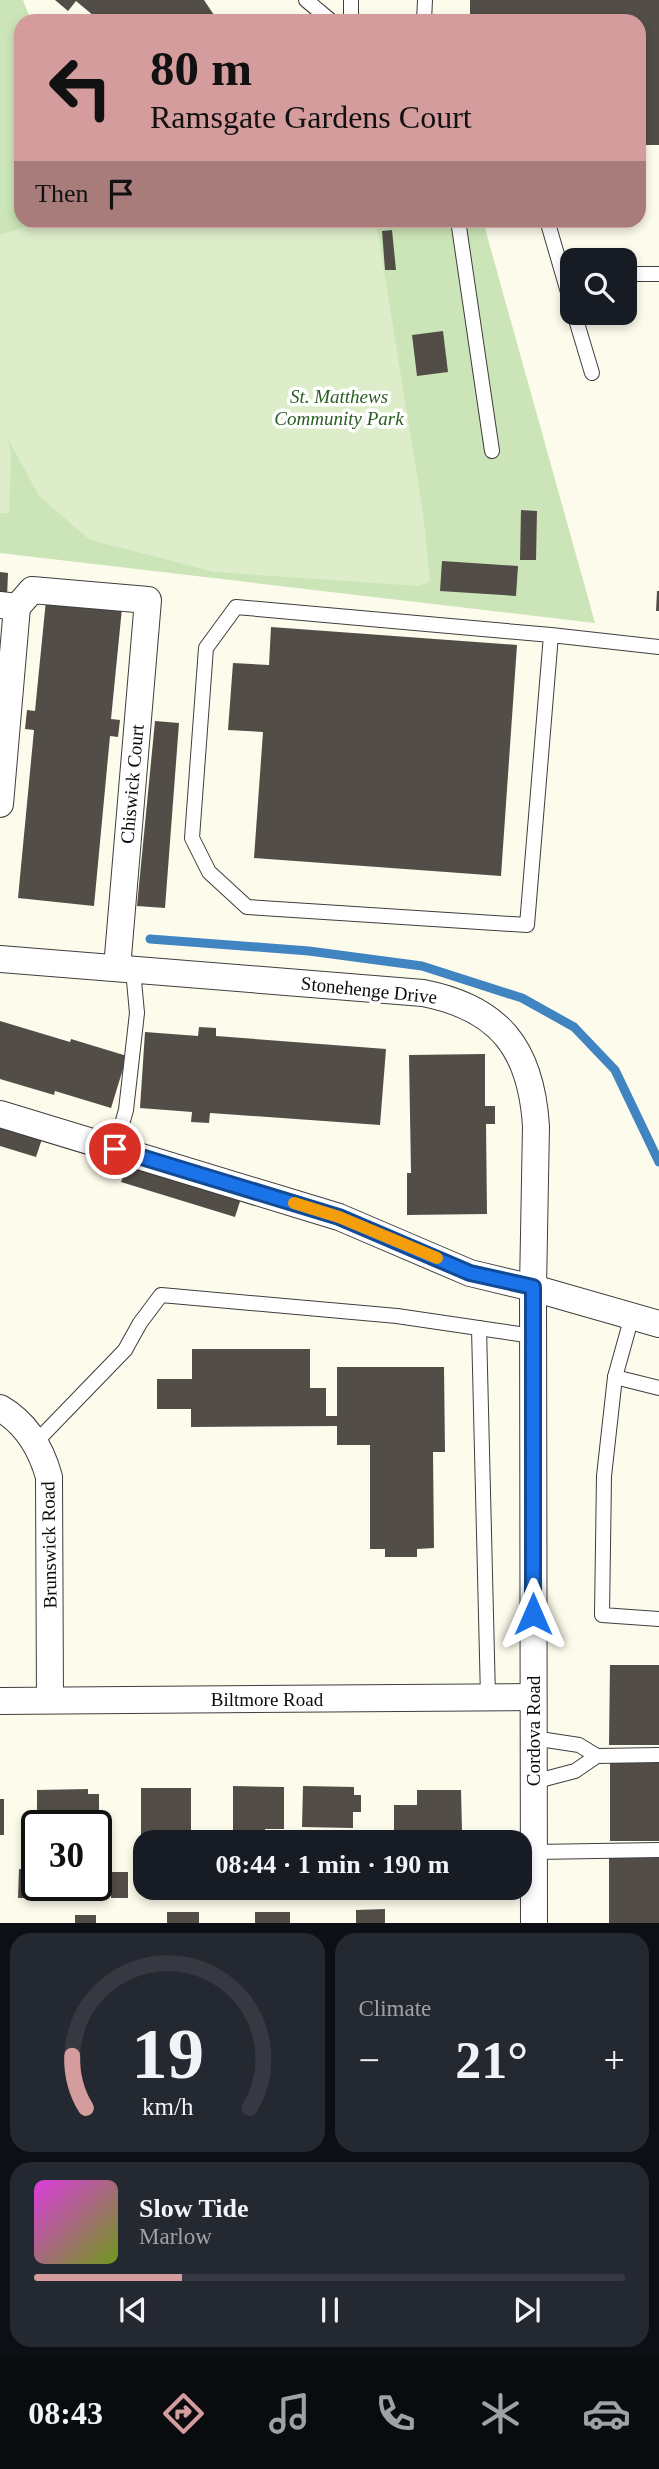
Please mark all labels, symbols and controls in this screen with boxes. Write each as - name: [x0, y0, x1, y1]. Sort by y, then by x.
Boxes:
- text: 80 m: [150, 41, 252, 96]
- icon: left: [35, 42, 126, 133]
- text: Ramsgate Gardens Court: [150, 99, 472, 135]
- icon: arrive: [102, 175, 140, 213]
- text: Then: [35, 179, 88, 208]
- map controls: [560, 248, 637, 325]
- button: search: [560, 248, 637, 325]
- park label: St. Matthews Community Park: [274, 386, 404, 429]
- street label: Chiswick Court: [116, 723, 148, 845]
- street label: Stonehenge Drive: [300, 972, 438, 1008]
- pin: [85, 1119, 145, 1179]
- icon: arrive: [96, 1130, 134, 1168]
- street label: Brunswick Road: [37, 1481, 61, 1609]
- position arrow: [496, 1577, 570, 1651]
- street label: Cordova Road: [523, 1675, 544, 1786]
- street label: Biltmore Road: [211, 1689, 324, 1710]
- speed limit sign: 30: [21, 1810, 112, 1901]
- text: 08:44 · 1 min · 190 m: [216, 1850, 450, 1879]
- text: Climate: [359, 1996, 431, 2021]
- text: 19: [131, 2014, 204, 2095]
- text: 21°: [455, 2032, 528, 2089]
- text: −: [359, 2039, 380, 2081]
- text: +: [604, 2039, 625, 2081]
- text: km/h: [142, 2093, 193, 2120]
- text: Slow Tide: [139, 2194, 249, 2223]
- text: Marlow: [139, 2224, 212, 2249]
- icon: previous: [114, 2291, 152, 2329]
- icon: pause: [311, 2291, 349, 2329]
- icon: next: [508, 2291, 546, 2329]
- icon: directions: [159, 2389, 208, 2438]
- icon: music: [265, 2389, 314, 2438]
- icon: phone: [371, 2389, 420, 2438]
- icon: climate: [476, 2389, 525, 2438]
- icon: car: [582, 2389, 631, 2438]
- text: 08:43: [28, 2395, 103, 2431]

